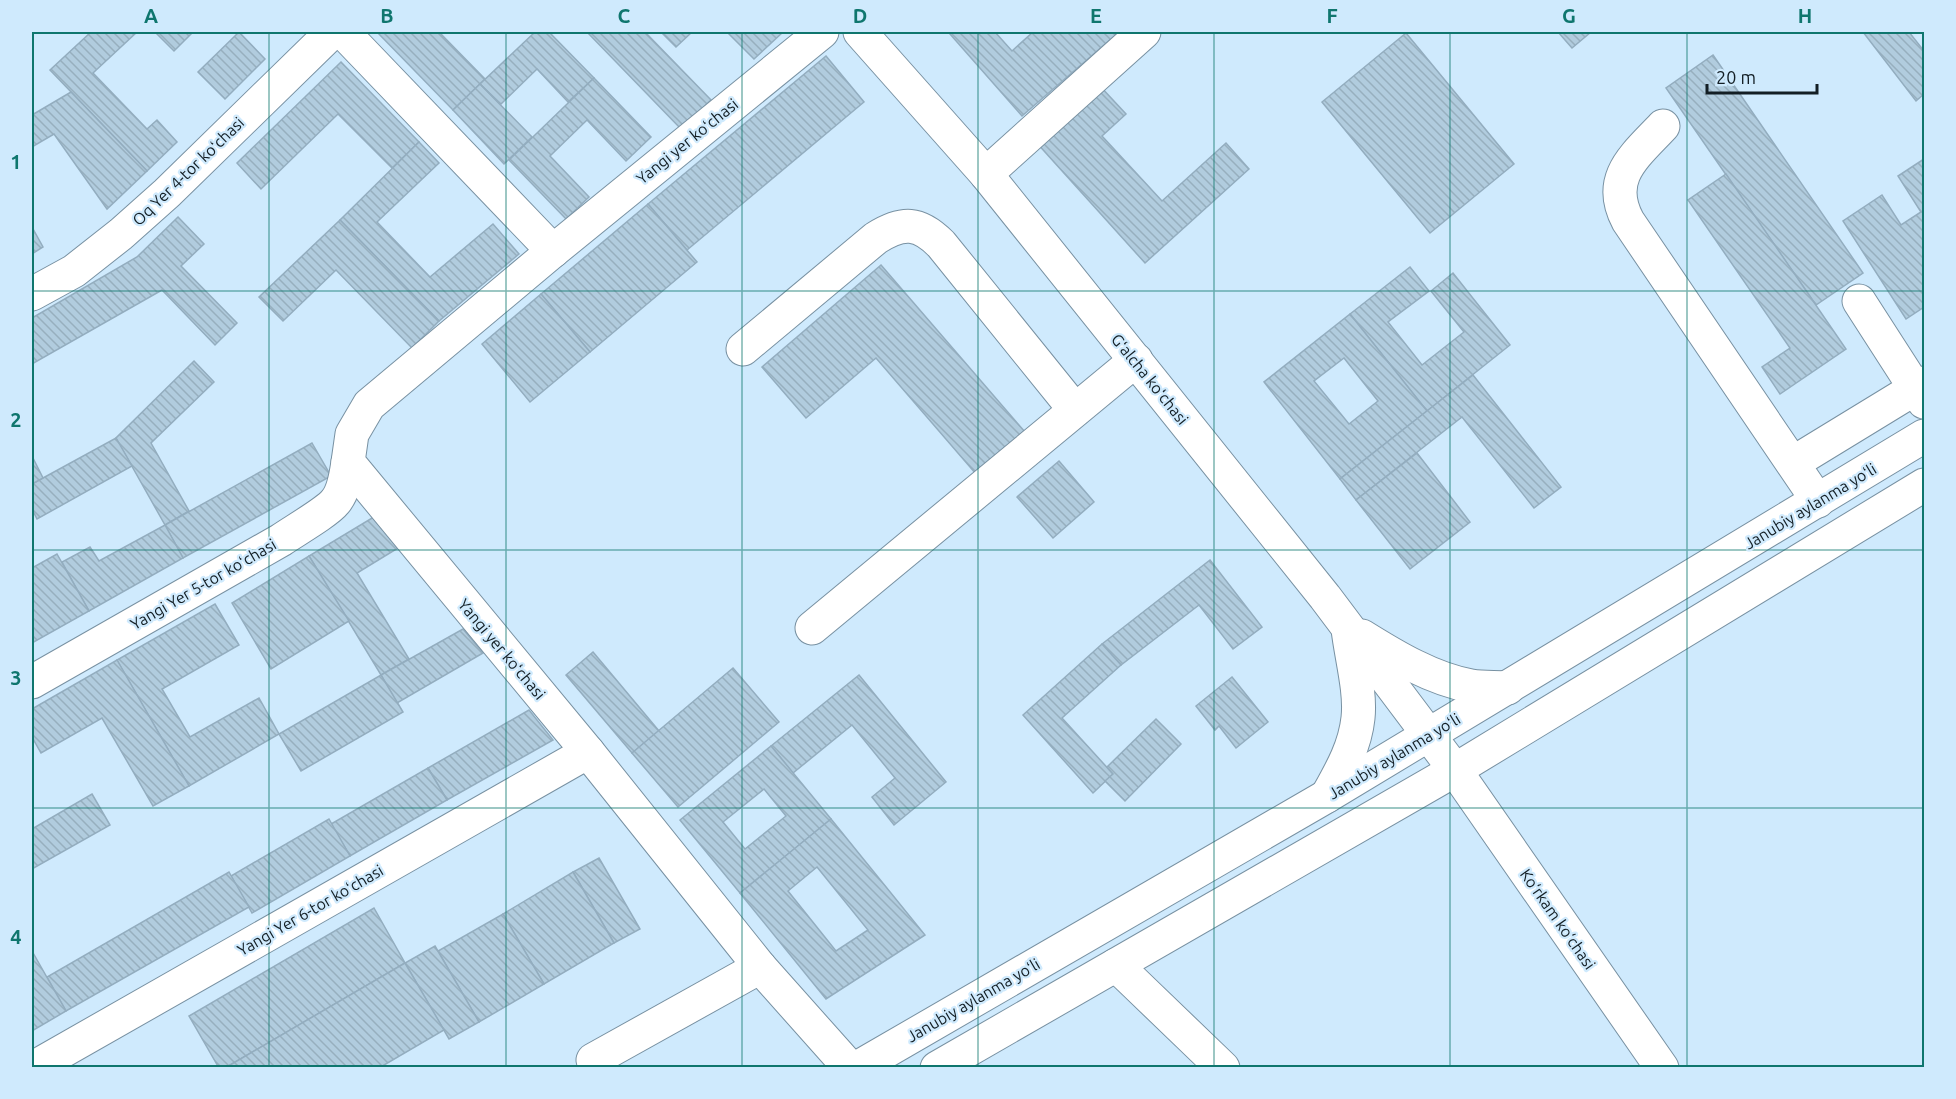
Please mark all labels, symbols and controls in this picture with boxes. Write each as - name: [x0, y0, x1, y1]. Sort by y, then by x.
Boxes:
- text: A: [144, 4, 158, 27]
- text: B: [380, 4, 394, 27]
- text: C: [618, 4, 631, 27]
- text: D: [853, 4, 867, 27]
- text: E: [1090, 4, 1102, 27]
- text: F: [1326, 4, 1338, 27]
- text: G: [1562, 4, 1576, 27]
- text: H: [1798, 4, 1812, 27]
- scale bar: [1707, 57, 1816, 95]
- text: 20 m: [1716, 67, 1756, 87]
- street label: Yangi yer koʻchasi: [633, 95, 741, 187]
- street label: Oq Yer 4-tor koʻchasi: [129, 113, 247, 229]
- text: 1: [10, 150, 22, 173]
- street label: Gʻalcha koʻchasi: [1108, 330, 1192, 428]
- text: 2: [10, 408, 22, 431]
- street label: Janubiy aylanma yoʻli: [1741, 459, 1879, 553]
- street label: Yangi Yer 5-tor koʻchasi: [127, 535, 279, 633]
- street label: Yangi yer koʻchasi: [455, 595, 549, 703]
- text: 3: [10, 666, 22, 689]
- street label: Janubiy aylanma yoʻli: [1325, 709, 1463, 803]
- street label: Yangi Yer 6-tor koʻchasi: [234, 861, 386, 959]
- street label: Ko‘rkam ko‘chasi: [1517, 865, 1599, 973]
- text: 4: [10, 925, 22, 948]
- street label: Janubiy aylanma yoʻli: [903, 954, 1043, 1046]

